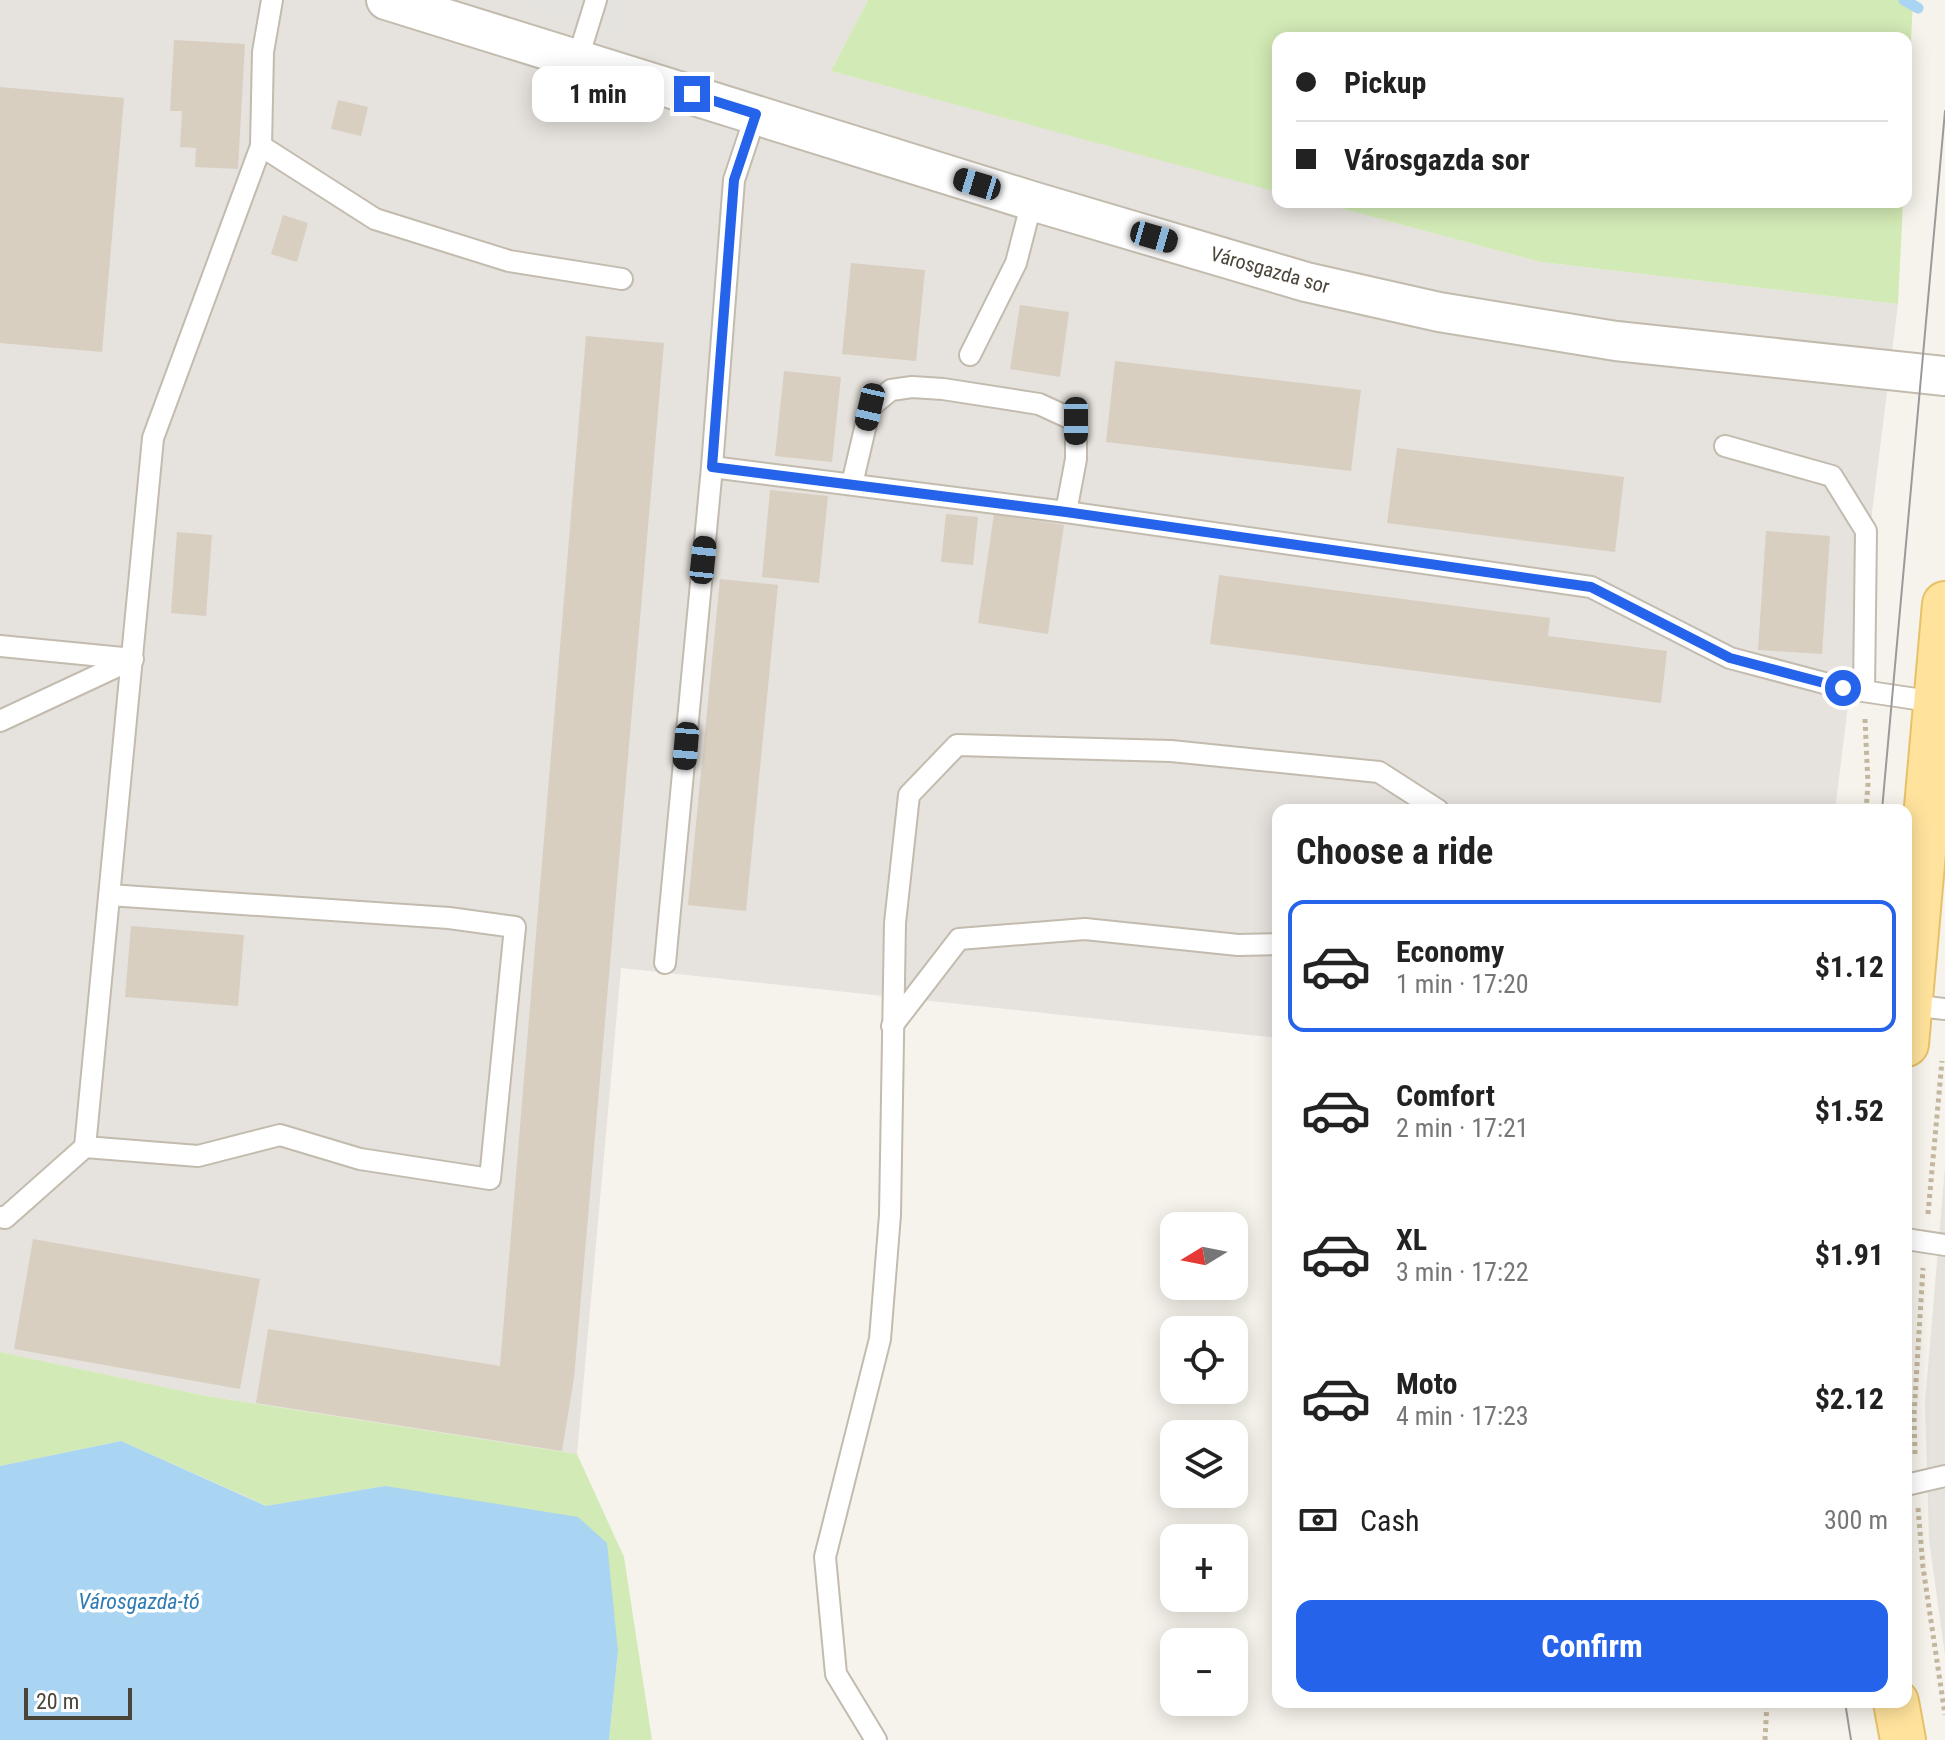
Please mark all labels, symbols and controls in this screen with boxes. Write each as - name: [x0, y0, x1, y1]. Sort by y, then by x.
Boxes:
- text: Pickup: [1344, 65, 1426, 100]
- callout: 1 min: [532, 66, 664, 122]
- route end: [674, 76, 710, 112]
- text: 1 min: [569, 79, 627, 109]
- text: Városgazda sor: [1344, 142, 1530, 177]
- car: [951, 166, 1003, 202]
- car: [1128, 219, 1180, 255]
- street label: Városgazda sor: [1208, 242, 1332, 298]
- car: [853, 381, 887, 433]
- car: [1064, 397, 1088, 445]
- car: [689, 535, 717, 585]
- route start: [1825, 670, 1861, 706]
- car: [672, 721, 700, 771]
- text: Choose a ride: [1296, 831, 1493, 873]
- icon: car: [1300, 930, 1372, 1002]
- text: Economy: [1396, 934, 1504, 969]
- text: $1.12: [1815, 949, 1884, 984]
- text: 1 min · 17:20: [1396, 969, 1529, 999]
- icon: car: [1300, 1074, 1372, 1146]
- text: Comfort: [1396, 1078, 1495, 1113]
- text: $1.52: [1815, 1093, 1884, 1128]
- text: 2 min · 17:21: [1396, 1113, 1529, 1143]
- north arrow: [1160, 1212, 1248, 1300]
- map controls: [1160, 1212, 1248, 1716]
- icon: car: [1300, 1218, 1372, 1290]
- text: XL: [1396, 1222, 1427, 1257]
- text: $1.91: [1815, 1237, 1884, 1272]
- text: 3 min · 17:22: [1396, 1257, 1529, 1287]
- button: locate: [1160, 1316, 1248, 1404]
- icon: car: [1300, 1362, 1372, 1434]
- text: Moto: [1396, 1366, 1457, 1401]
- text: $2.12: [1815, 1381, 1884, 1416]
- text: 4 min · 17:23: [1396, 1401, 1529, 1431]
- button: layers: [1160, 1420, 1248, 1508]
- icon: cash: [1296, 1498, 1340, 1542]
- text: Cash: [1360, 1503, 1420, 1538]
- text: 300 m: [1824, 1505, 1888, 1535]
- button: +: [1160, 1524, 1248, 1612]
- water label: Városgazda-tó: [78, 1589, 200, 1614]
- button: Confirm: [1296, 1600, 1888, 1692]
- button: −: [1160, 1628, 1248, 1716]
- scale bar: [24, 1684, 132, 1720]
- text: 20 m: [36, 1689, 79, 1714]

